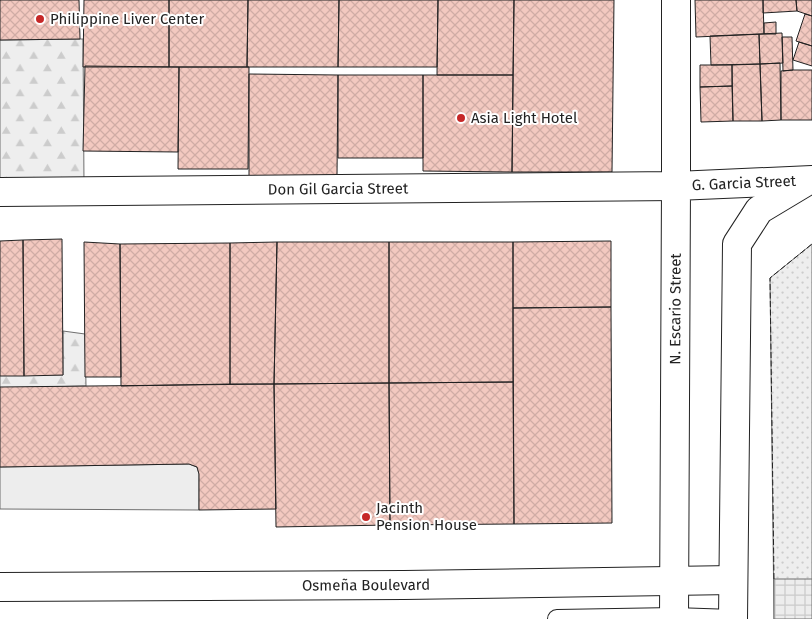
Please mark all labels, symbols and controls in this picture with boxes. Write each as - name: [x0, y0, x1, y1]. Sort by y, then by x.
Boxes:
- place label: Philippine Liver Center: [50, 10, 204, 28]
- marker: Philippine Liver Center: [34, 13, 46, 25]
- place label: Asia Light Hotel: [471, 109, 578, 127]
- marker: Asia Light Hotel: [455, 112, 467, 124]
- street label: G. Garcia Street: [691, 172, 797, 194]
- street label: Don Gil Garcia Street: [268, 179, 409, 199]
- street label: N. Escario Street: [666, 253, 685, 365]
- place label: Jacinth Pension House: [376, 499, 477, 534]
- marker: Jacinth Pension House: [360, 511, 372, 523]
- street label: Osmeña Boulevard: [302, 576, 430, 595]

